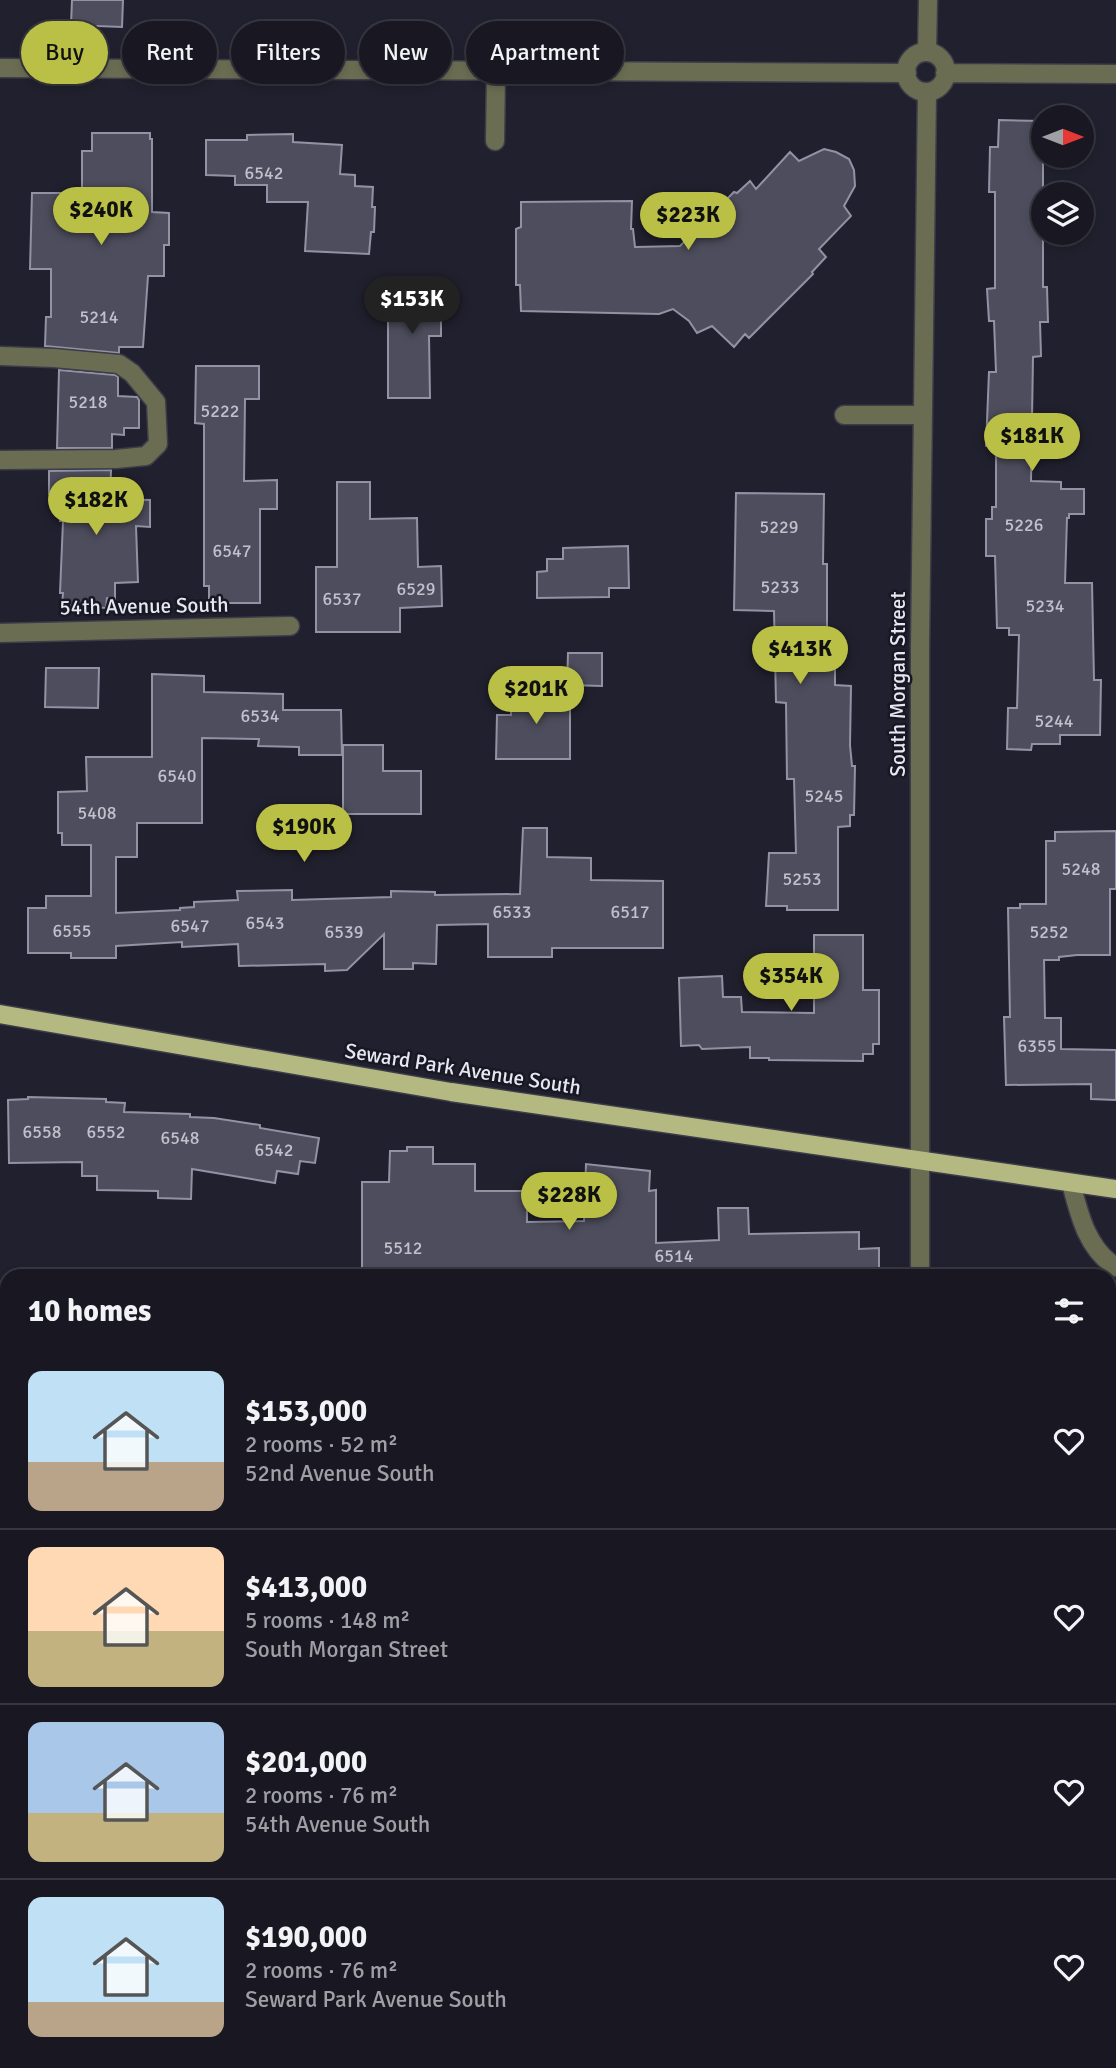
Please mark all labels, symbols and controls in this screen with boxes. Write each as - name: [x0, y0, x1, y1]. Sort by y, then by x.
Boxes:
- chip: Buy: [21, 21, 108, 84]
- chip: Rent: [122, 21, 217, 84]
- chip: Filters: [231, 21, 345, 84]
- chip: New: [359, 21, 452, 84]
- chip: Apartment: [466, 21, 624, 84]
- north arrow: [1031, 105, 1094, 168]
- map controls: [1031, 105, 1094, 245]
- house number: 6542: [245, 162, 283, 184]
- button: layers: [1031, 182, 1094, 245]
- pin: $240K: [52, 188, 150, 247]
- pin: $223K: [639, 192, 737, 252]
- text: $240K: [69, 195, 133, 224]
- text: $223K: [656, 200, 720, 229]
- pin: $153K: [363, 276, 461, 336]
- text: $153K: [380, 284, 444, 313]
- house number: 5214: [80, 306, 119, 328]
- house number: 5218: [69, 391, 107, 413]
- house number: 5222: [201, 400, 239, 422]
- pin: $181K: [983, 414, 1081, 473]
- text: $181K: [1000, 421, 1064, 450]
- pin: $182K: [47, 477, 145, 537]
- text: $182K: [64, 485, 128, 514]
- house number: 5226: [1005, 514, 1043, 536]
- house number: 5229: [760, 516, 798, 538]
- house number: 6547: [213, 540, 251, 562]
- house number: 5233: [761, 576, 799, 598]
- house number: 6529: [397, 578, 435, 600]
- house number: 6537: [323, 588, 361, 610]
- street label: South Morgan Street: [885, 591, 911, 777]
- street label: 54th Avenue South: [59, 592, 229, 620]
- house number: 5234: [1026, 595, 1065, 617]
- pin: $413K: [751, 626, 849, 686]
- text: $413K: [768, 634, 832, 663]
- pin: $201K: [487, 666, 585, 726]
- text: $201K: [504, 674, 568, 703]
- house number: 6534: [241, 705, 280, 727]
- house number: 5244: [1035, 710, 1074, 732]
- house number: 6540: [158, 765, 196, 787]
- house number: 5245: [805, 785, 843, 807]
- house number: 5408: [78, 802, 116, 824]
- pin: $190K: [255, 804, 353, 864]
- text: $190K: [272, 812, 336, 841]
- house number: 5248: [1062, 858, 1100, 880]
- house number: 5253: [783, 868, 821, 890]
- house number: 6533: [493, 901, 531, 923]
- house number: 6517: [611, 901, 649, 923]
- house number: 6543: [246, 912, 284, 934]
- house number: 6547: [171, 915, 209, 937]
- house number: 6555: [53, 920, 91, 942]
- house number: 6539: [325, 921, 363, 943]
- house number: 5252: [1030, 921, 1068, 943]
- pin: $354K: [742, 954, 840, 1013]
- text: $354K: [759, 961, 823, 990]
- house number: 6355: [1018, 1035, 1056, 1057]
- street label: Seward Park Avenue South: [343, 1037, 583, 1101]
- house number: 6558: [23, 1121, 61, 1143]
- house number: 6552: [87, 1121, 125, 1143]
- house number: 6548: [161, 1127, 199, 1149]
- house number: 6542: [255, 1139, 293, 1161]
- pin: $228K: [520, 1172, 618, 1232]
- text: $228K: [537, 1180, 601, 1209]
- house number: 5512: [384, 1237, 422, 1259]
- house number: 6514: [655, 1245, 694, 1267]
- icon: filters: [1050, 1292, 1088, 1330]
- text: 10 homes: [28, 1293, 151, 1330]
- text: $153,000: [245, 1393, 367, 1430]
- icon: home: [84, 1399, 168, 1483]
- icon: heart: [1050, 1422, 1088, 1460]
- text: 2 rooms · 52 m²: [245, 1430, 398, 1459]
- text: 52nd Avenue South: [245, 1459, 435, 1488]
- text: $413,000: [245, 1569, 367, 1606]
- icon: home: [84, 1575, 168, 1659]
- icon: heart: [1050, 1598, 1088, 1636]
- text: 5 rooms · 148 m²: [245, 1606, 410, 1635]
- text: South Morgan Street: [245, 1635, 448, 1664]
- text: $201,000: [245, 1744, 367, 1781]
- icon: home: [84, 1750, 168, 1834]
- icon: heart: [1050, 1773, 1088, 1811]
- text: 2 rooms · 76 m²: [245, 1781, 398, 1810]
- text: 54th Avenue South: [245, 1810, 430, 1839]
- text: $190,000: [245, 1919, 367, 1956]
- icon: home: [84, 1925, 168, 2009]
- icon: heart: [1050, 1948, 1088, 1986]
- text: 2 rooms · 76 m²: [245, 1956, 398, 1985]
- text: Seward Park Avenue South: [245, 1985, 507, 2014]

